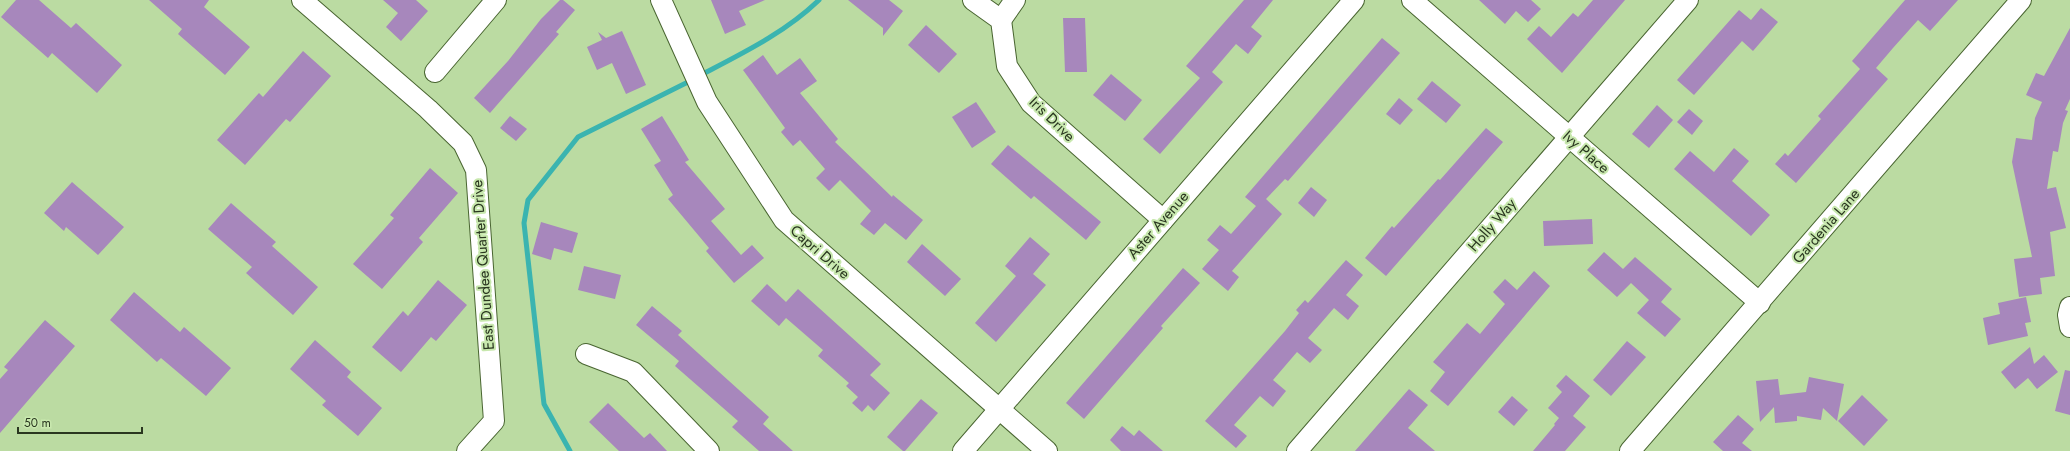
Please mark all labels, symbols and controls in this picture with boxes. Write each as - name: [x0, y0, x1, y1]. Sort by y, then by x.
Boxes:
- street label: Iris Drive: [1024, 91, 1080, 147]
- street label: Ivy Place: [1558, 125, 1614, 179]
- street label: East Dundee Quarter Drive: [466, 179, 500, 351]
- street label: Gardenia Lane: [1787, 183, 1865, 268]
- street label: Aster Avenue: [1122, 186, 1194, 264]
- street label: Holly Way: [1463, 193, 1522, 256]
- street label: Capri Drive: [785, 220, 855, 284]
- scale bar: [18, 409, 142, 435]
- text: 50 m: [24, 414, 51, 432]

